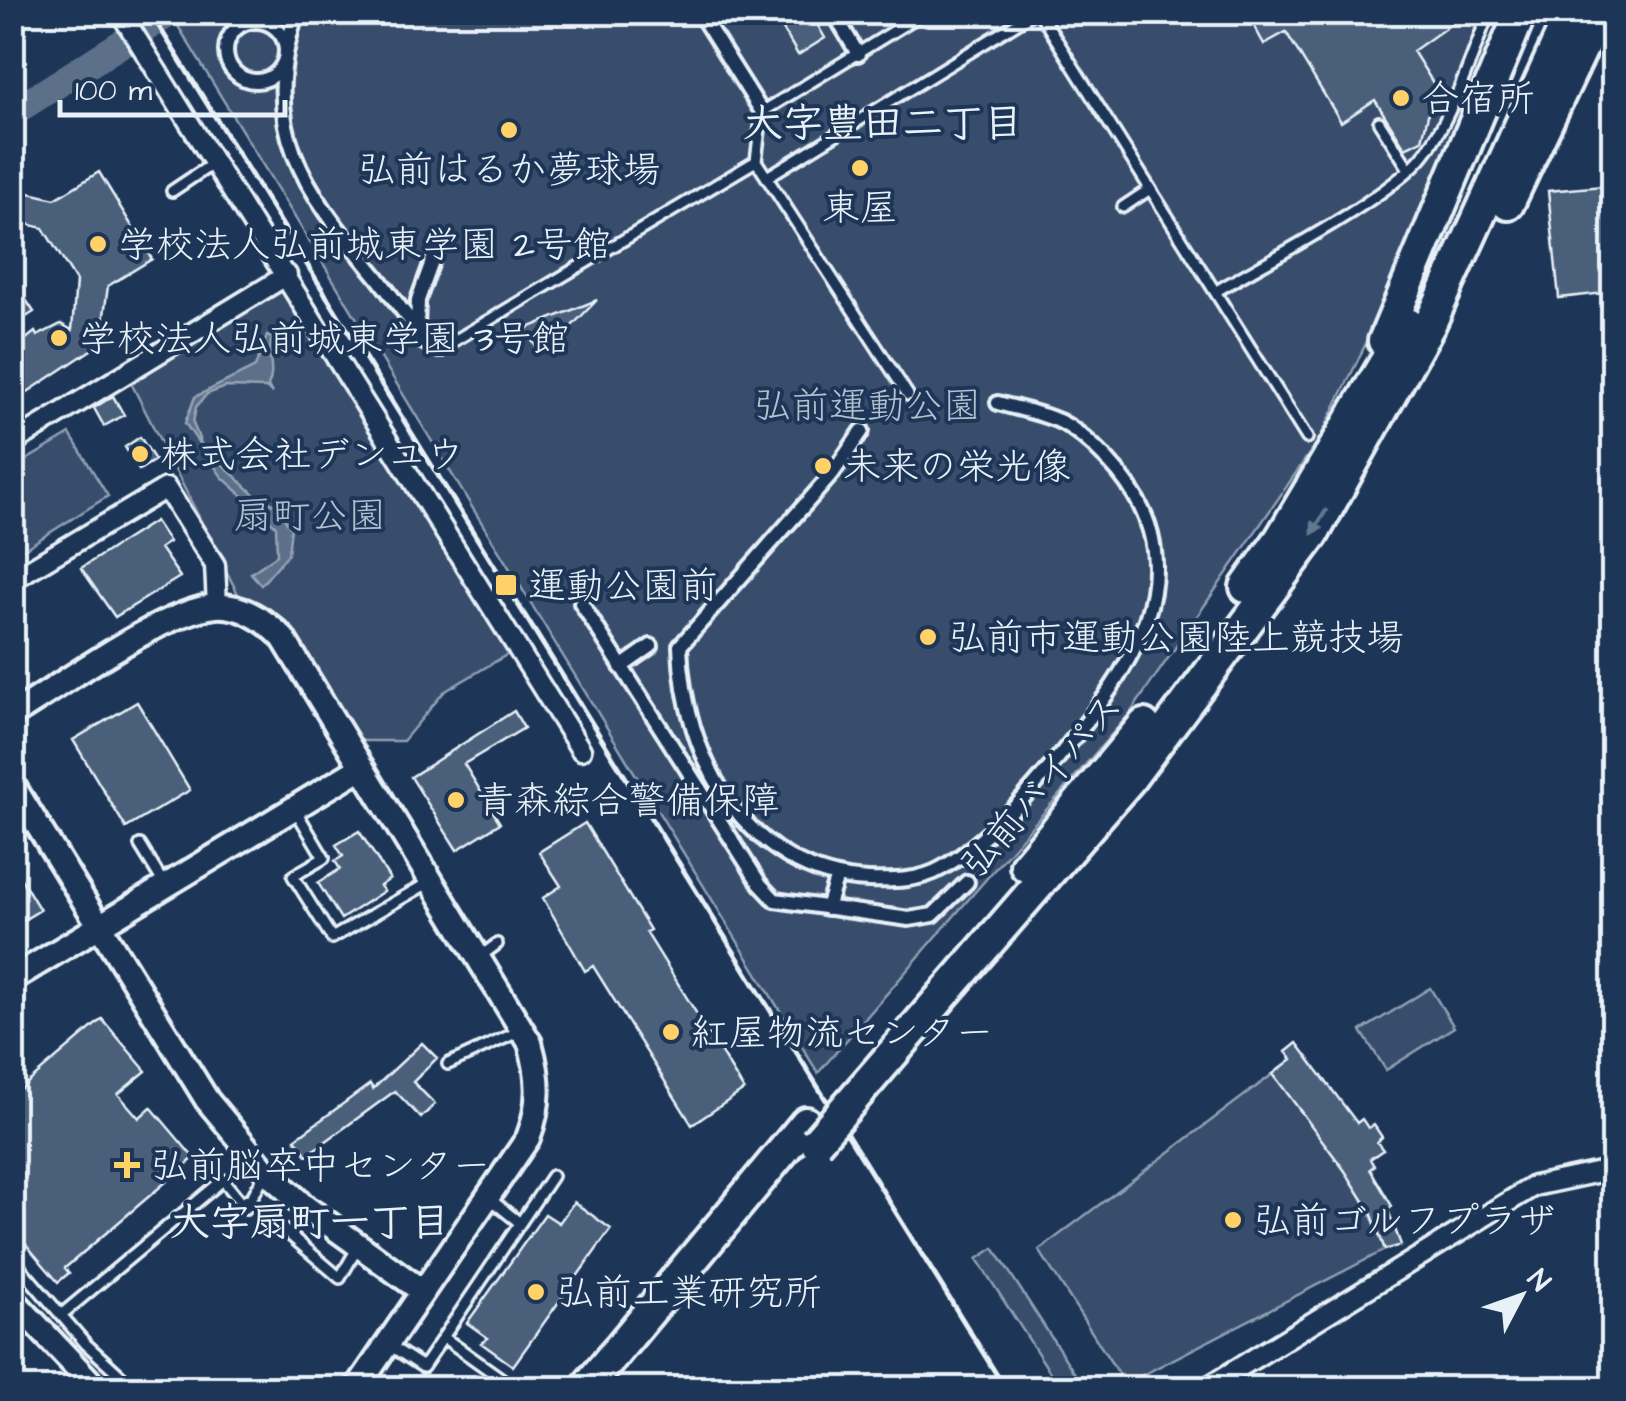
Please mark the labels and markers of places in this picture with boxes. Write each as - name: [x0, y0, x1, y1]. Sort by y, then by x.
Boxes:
- place label: 合宿所: [1421, 74, 1535, 126]
- marker: 合宿所: [1390, 87, 1412, 109]
- marker: 弘前はるか夢球場: [498, 119, 520, 141]
- place label: 弘前はるか夢球場: [357, 145, 661, 197]
- marker: 東屋: [849, 157, 871, 179]
- place label: 東屋: [822, 183, 898, 235]
- place label: 学校法人弘前城東学園 2号館: [118, 220, 611, 272]
- marker: 学校法人弘前城東学園 2号館: [87, 233, 109, 255]
- place label: 学校法人弘前城東学園 3号館: [79, 314, 570, 366]
- marker: 学校法人弘前城東学園 3号館: [48, 327, 70, 349]
- place label: 株式会社デンユウ: [160, 430, 464, 482]
- place label: 未来の栄光像: [843, 442, 1071, 494]
- marker: 株式会社デンユウ: [129, 443, 151, 465]
- marker: 未来の栄光像: [812, 455, 834, 477]
- place label: 運動公園前: [528, 561, 718, 613]
- marker: 運動公園前: [493, 572, 519, 598]
- place label: 弘前市運動公園陸上競技場: [948, 613, 1404, 665]
- marker: 弘前市運動公園陸上競技場: [917, 626, 939, 648]
- place label: 青森綜合警備保障: [476, 776, 780, 828]
- marker: 青森綜合警備保障: [445, 789, 467, 811]
- place label: 紅屋物流センター: [691, 1008, 993, 1060]
- marker: 紅屋物流センター: [660, 1021, 682, 1043]
- place label: 弘前脳卒中センター: [150, 1141, 490, 1193]
- marker: 弘前脳卒中センター: [114, 1152, 140, 1178]
- place label: 弘前ゴルフプラザ: [1253, 1196, 1555, 1248]
- marker: 弘前ゴルフプラザ: [1222, 1209, 1244, 1231]
- place label: 弘前工業研究所: [556, 1268, 822, 1320]
- marker: 弘前工業研究所: [525, 1281, 547, 1303]

